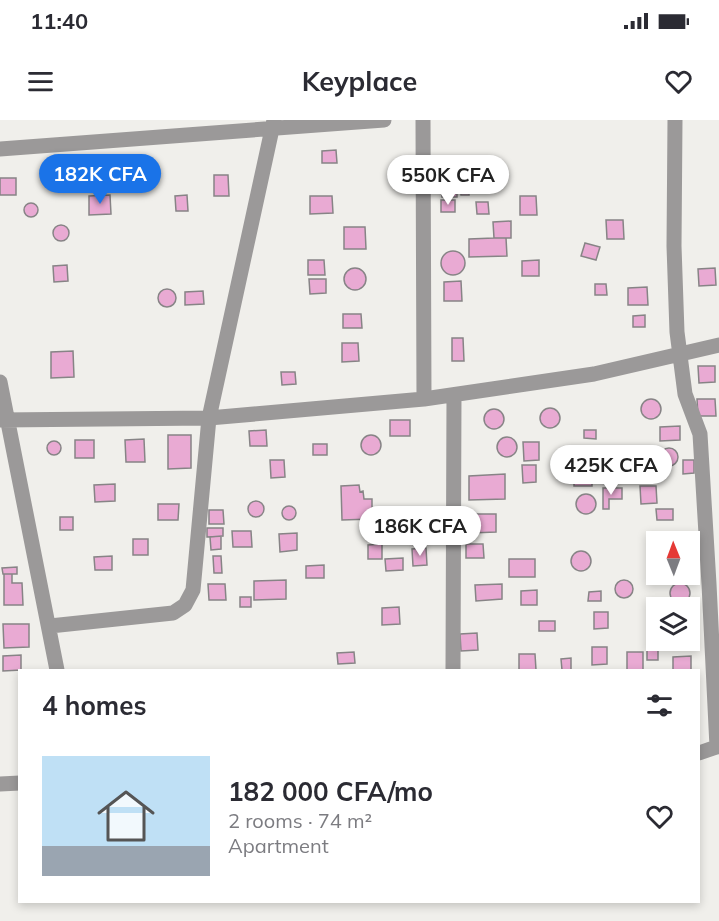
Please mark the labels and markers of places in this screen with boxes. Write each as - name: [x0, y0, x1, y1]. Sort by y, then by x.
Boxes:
- pin: 182K CFA: [38, 154, 162, 205]
- pin: 550K CFA: [386, 155, 510, 206]
- pin: 425K CFA: [549, 445, 673, 496]
- pin: 186K CFA: [358, 506, 482, 557]

